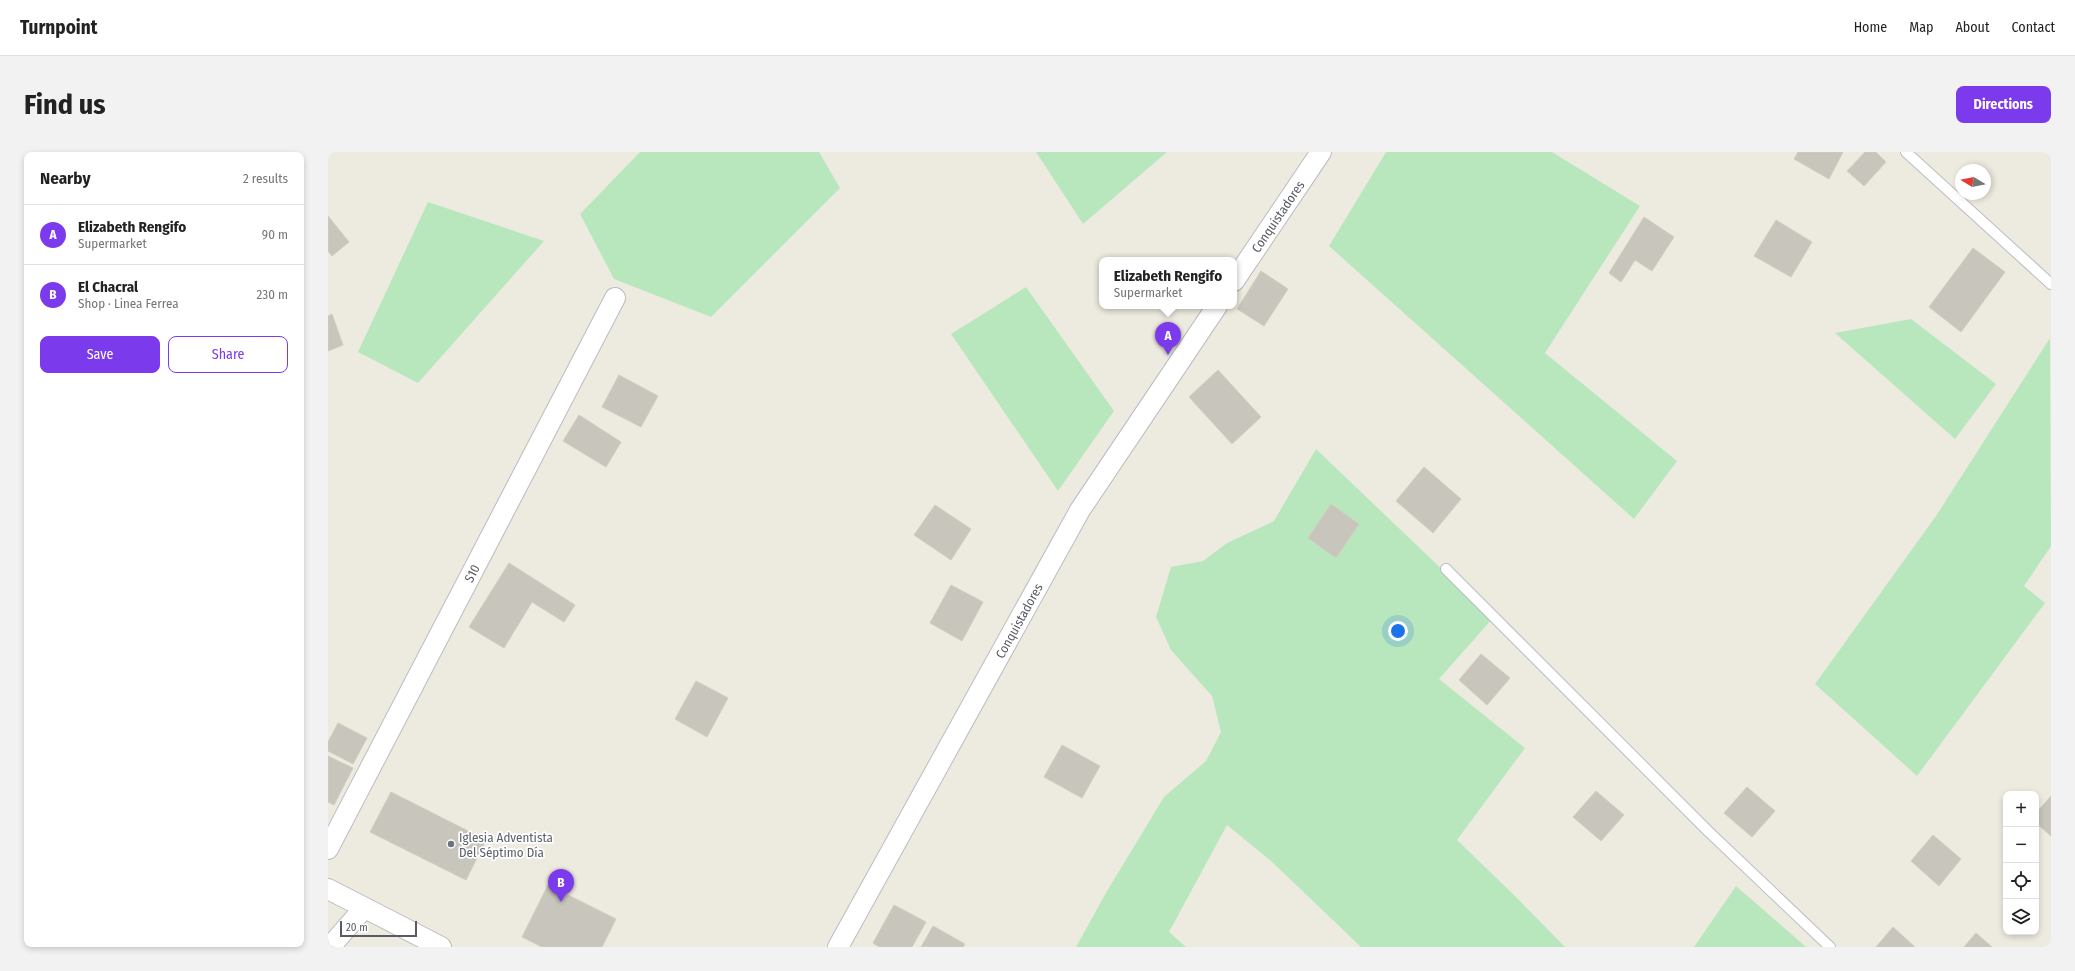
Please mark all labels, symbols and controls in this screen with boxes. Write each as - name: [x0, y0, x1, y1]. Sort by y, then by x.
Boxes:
- text: Turnpoint: [20, 16, 97, 39]
- text: Home: [1854, 19, 1887, 36]
- text: Map: [1909, 19, 1933, 36]
- text: About: [1955, 19, 1990, 36]
- text: Contact: [2012, 19, 2055, 36]
- button: Directions: [1956, 86, 2051, 123]
- text: Find us: [24, 88, 106, 121]
- north arrow: [1955, 164, 1991, 200]
- text: Nearby: [40, 168, 91, 189]
- text: 2 results: [243, 171, 288, 186]
- street label: Conquistadores: [1249, 178, 1308, 255]
- text: Elizabeth Rengifo: [78, 218, 186, 236]
- text: A: [49, 227, 57, 242]
- text: 90 m: [262, 227, 288, 242]
- text: Supermarket: [78, 236, 147, 251]
- popup: [1099, 257, 1237, 309]
- text: Elizabeth Rengifo: [1114, 267, 1222, 285]
- text: El Chacral: [78, 278, 138, 296]
- text: Supermarket: [1114, 285, 1182, 300]
- text: B: [49, 287, 57, 302]
- text: 230 m: [257, 287, 288, 302]
- text: Shop · Linea Ferrea: [78, 296, 179, 311]
- pin: A: [1155, 322, 1181, 355]
- button: Save: [40, 336, 160, 373]
- button: Share: [168, 336, 288, 373]
- street label: S10: [461, 562, 483, 585]
- street label: Conquistadores: [992, 581, 1046, 661]
- your location: [1388, 621, 1408, 641]
- map controls: [2003, 791, 2039, 935]
- button: +: [2003, 791, 2039, 827]
- button: −: [2003, 827, 2039, 863]
- place label: Iglesia Adventista Del Séptimo Día: [459, 830, 553, 860]
- marker: Iglesia Adventista Del Séptimo Día: [446, 839, 456, 849]
- button: locate: [2003, 863, 2039, 899]
- pin: B: [548, 869, 574, 902]
- button: layers: [2003, 899, 2039, 935]
- scale bar: [340, 919, 417, 938]
- text: 20 m: [346, 921, 368, 934]

